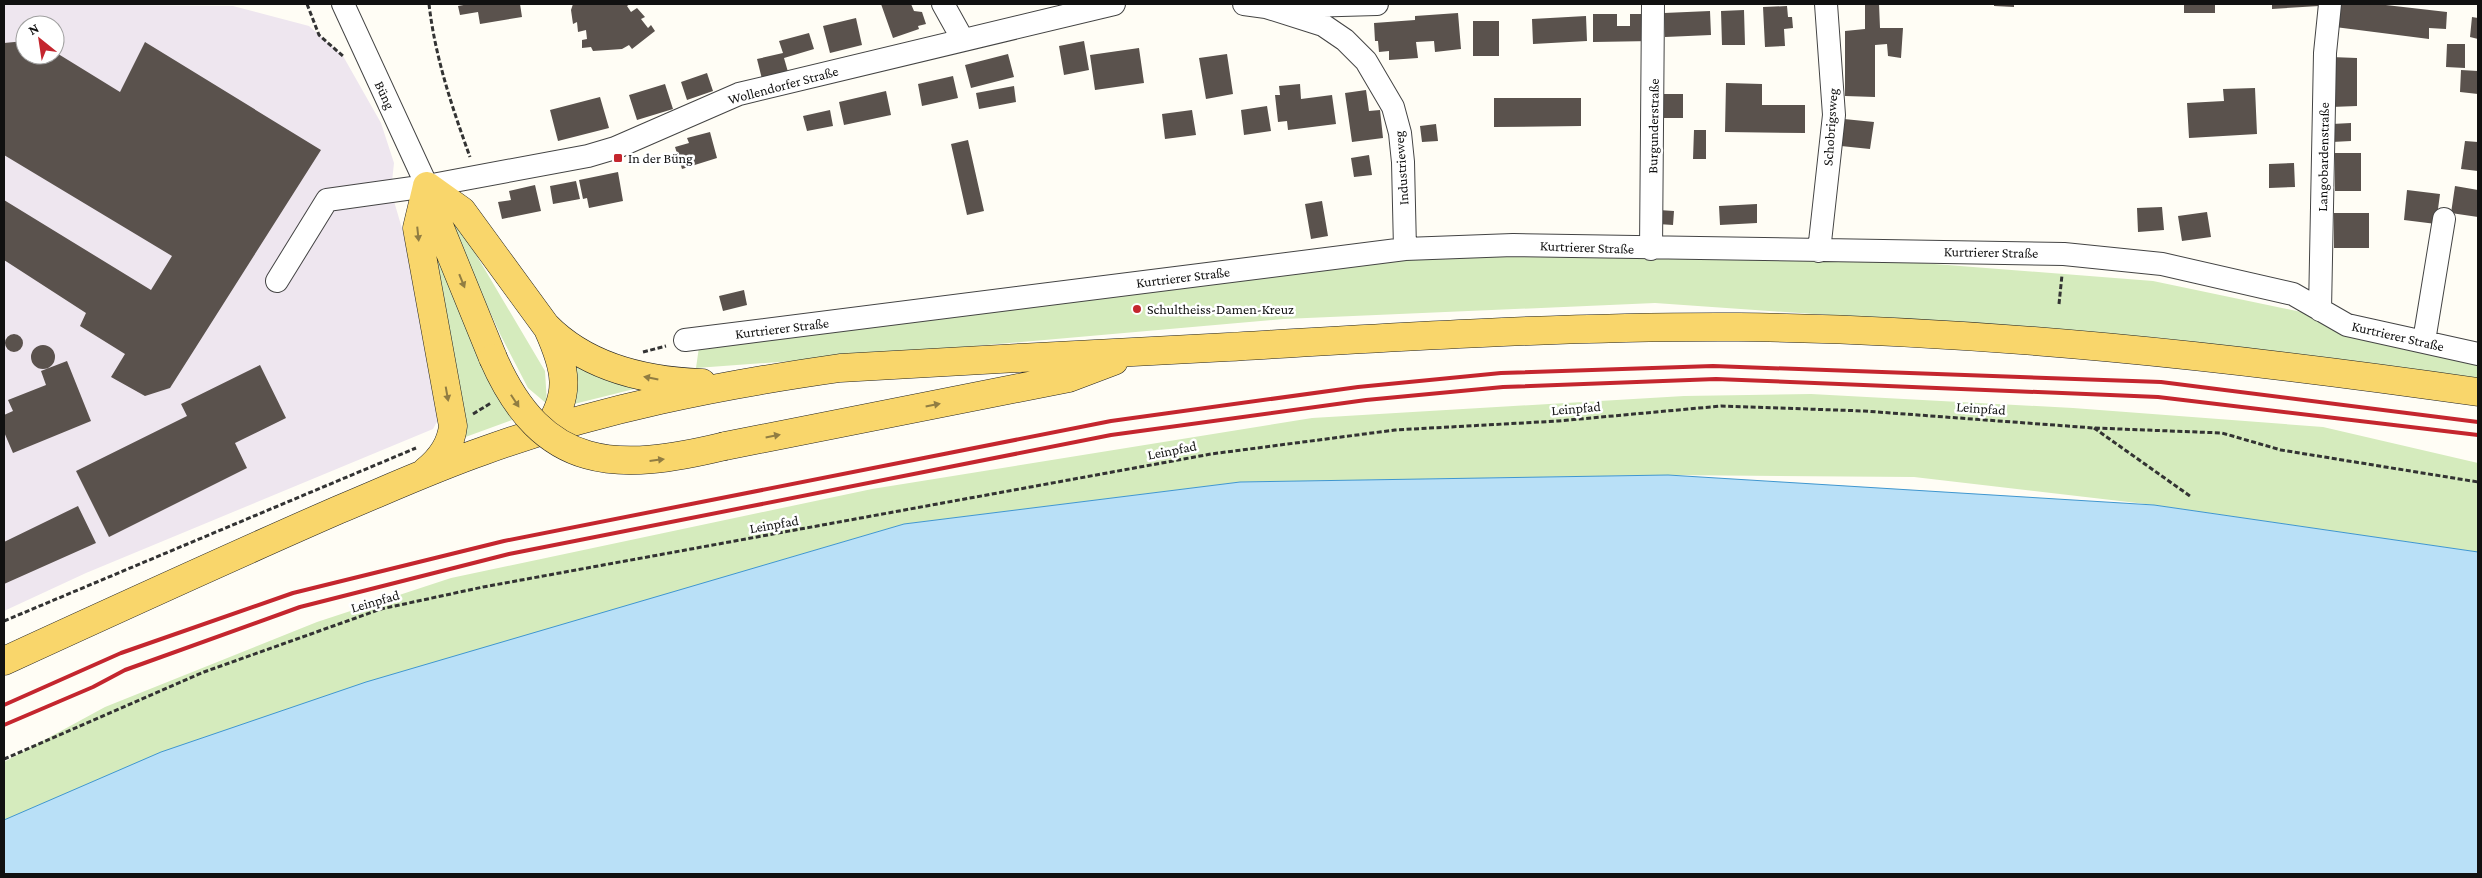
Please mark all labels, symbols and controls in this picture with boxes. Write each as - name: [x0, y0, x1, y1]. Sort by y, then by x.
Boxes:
- north arrow: [15, 15, 65, 65]
- text: N: [25, 19, 42, 38]
- street label: Wollendorfer Straße: [726, 63, 840, 107]
- street label: Büng: [372, 78, 399, 112]
- street label: Burgunderstraße: [1644, 78, 1662, 174]
- street label: Schobrigsweg: [1819, 87, 1841, 166]
- street label: Langobardenstraße: [2314, 102, 2332, 212]
- street label: Industrieweg: [1390, 130, 1412, 206]
- place label: In der Büng: [628, 150, 693, 166]
- marker: In der Büng: [612, 152, 624, 164]
- one-way arrow: [415, 226, 423, 242]
- street label: Kurtrierer Straße: [1540, 237, 1634, 257]
- street label: Kurtrierer Straße: [1944, 243, 2038, 261]
- street label: Kurtrierer Straße: [1135, 263, 1231, 291]
- one-way arrow: [459, 274, 466, 289]
- place label: Schultheiss-Damen-Kreuz: [1147, 301, 1294, 317]
- marker: Schultheiss-Damen-Kreuz: [1131, 303, 1143, 315]
- street label: Kurtrierer Straße: [734, 314, 830, 342]
- street label: Kurtrierer Straße: [2350, 318, 2446, 354]
- one-way arrow: [643, 373, 659, 381]
- one-way arrow: [444, 386, 452, 402]
- one-way arrow: [511, 395, 520, 408]
- street label: Leinpfad: [1551, 398, 1602, 418]
- street label: Leinpfad: [1956, 398, 2007, 418]
- one-way arrow: [925, 401, 940, 409]
- one-way arrow: [766, 432, 781, 440]
- street label: Leinpfad: [1146, 437, 1199, 463]
- one-way arrow: [650, 456, 666, 464]
- street label: Leinpfad: [748, 512, 800, 536]
- street label: Leinpfad: [349, 586, 402, 616]

